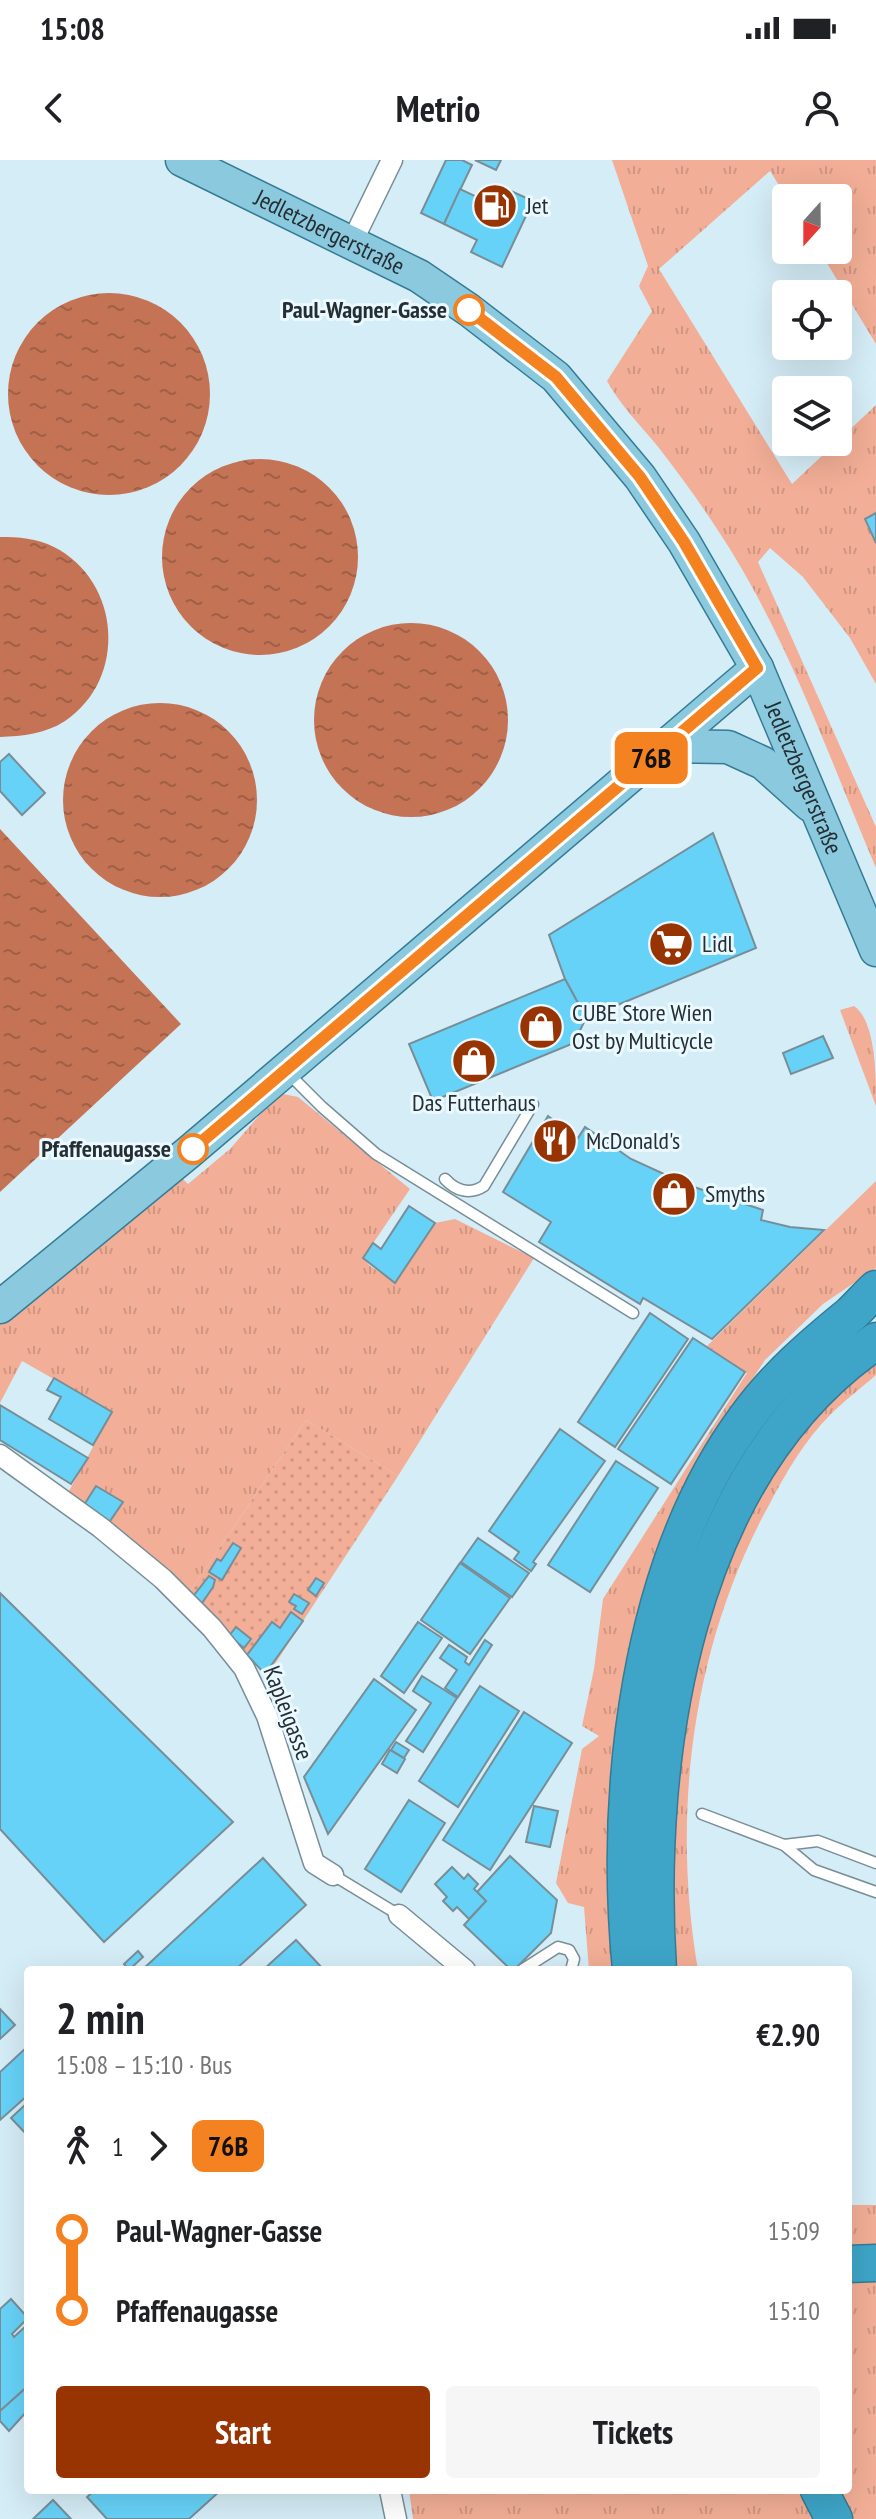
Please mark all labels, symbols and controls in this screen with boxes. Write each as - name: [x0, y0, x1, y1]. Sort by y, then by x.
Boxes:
- text: 15:08: [40, 9, 105, 48]
- text: Metrio: [396, 85, 480, 132]
- icon: back: [32, 86, 76, 130]
- icon: person: [800, 86, 844, 130]
- street label: Jedletzbergerstraße: [248, 181, 410, 281]
- fuel station icon: Jet: [471, 182, 519, 230]
- north arrow: [772, 184, 852, 264]
- map controls: [772, 184, 852, 456]
- place label: Jet: [525, 190, 549, 221]
- button: locate: [772, 280, 852, 360]
- place label: Paul-Wagner-Gasse: [282, 294, 447, 325]
- marker: Paul-Wagner-Gasse: [454, 295, 484, 325]
- button: layers: [772, 376, 852, 456]
- street label: Jedletzbergerstraße: [757, 695, 850, 859]
- line badge: 76B: [605, 732, 697, 784]
- text: 76B: [631, 739, 671, 776]
- supermarket icon: Lidl: [647, 920, 695, 968]
- place label: Lidl: [702, 928, 734, 959]
- place label: CUBE Store Wien Ost by Multicycle: [572, 997, 713, 1056]
- shop icon: CUBE Store Wien Ost by Multicycle: [517, 1003, 565, 1051]
- shop icon: Das Futterhaus: [450, 1037, 498, 1085]
- place label: Das Futterhaus: [412, 1087, 536, 1118]
- restaurant icon: McDonald's: [531, 1117, 579, 1165]
- place label: McDonald's: [586, 1125, 680, 1156]
- place label: Pfaffenaugasse: [41, 1133, 171, 1164]
- marker: Pfaffenaugasse: [178, 1134, 208, 1164]
- shop icon: Smyths: [650, 1170, 698, 1218]
- place label: Smyths: [705, 1178, 765, 1209]
- street label: Kapleigasse: [256, 1661, 321, 1764]
- text: 2 min: [56, 1989, 145, 2046]
- text: €2.90: [756, 2015, 820, 2054]
- text: 15:08 – 15:10 · Bus: [56, 2048, 232, 2081]
- icon: walk: [56, 2124, 100, 2168]
- icon: forward: [136, 2124, 180, 2168]
- text: 76B: [208, 2127, 248, 2164]
- text: 1: [112, 2130, 124, 2163]
- text: Paul-Wagner-Gasse: [116, 2211, 322, 2250]
- text: 15:09: [768, 2214, 820, 2247]
- text: Pfaffenaugasse: [116, 2291, 278, 2330]
- text: 15:10: [768, 2294, 820, 2327]
- button: Start: [56, 2386, 430, 2478]
- button: Tickets: [446, 2386, 820, 2478]

